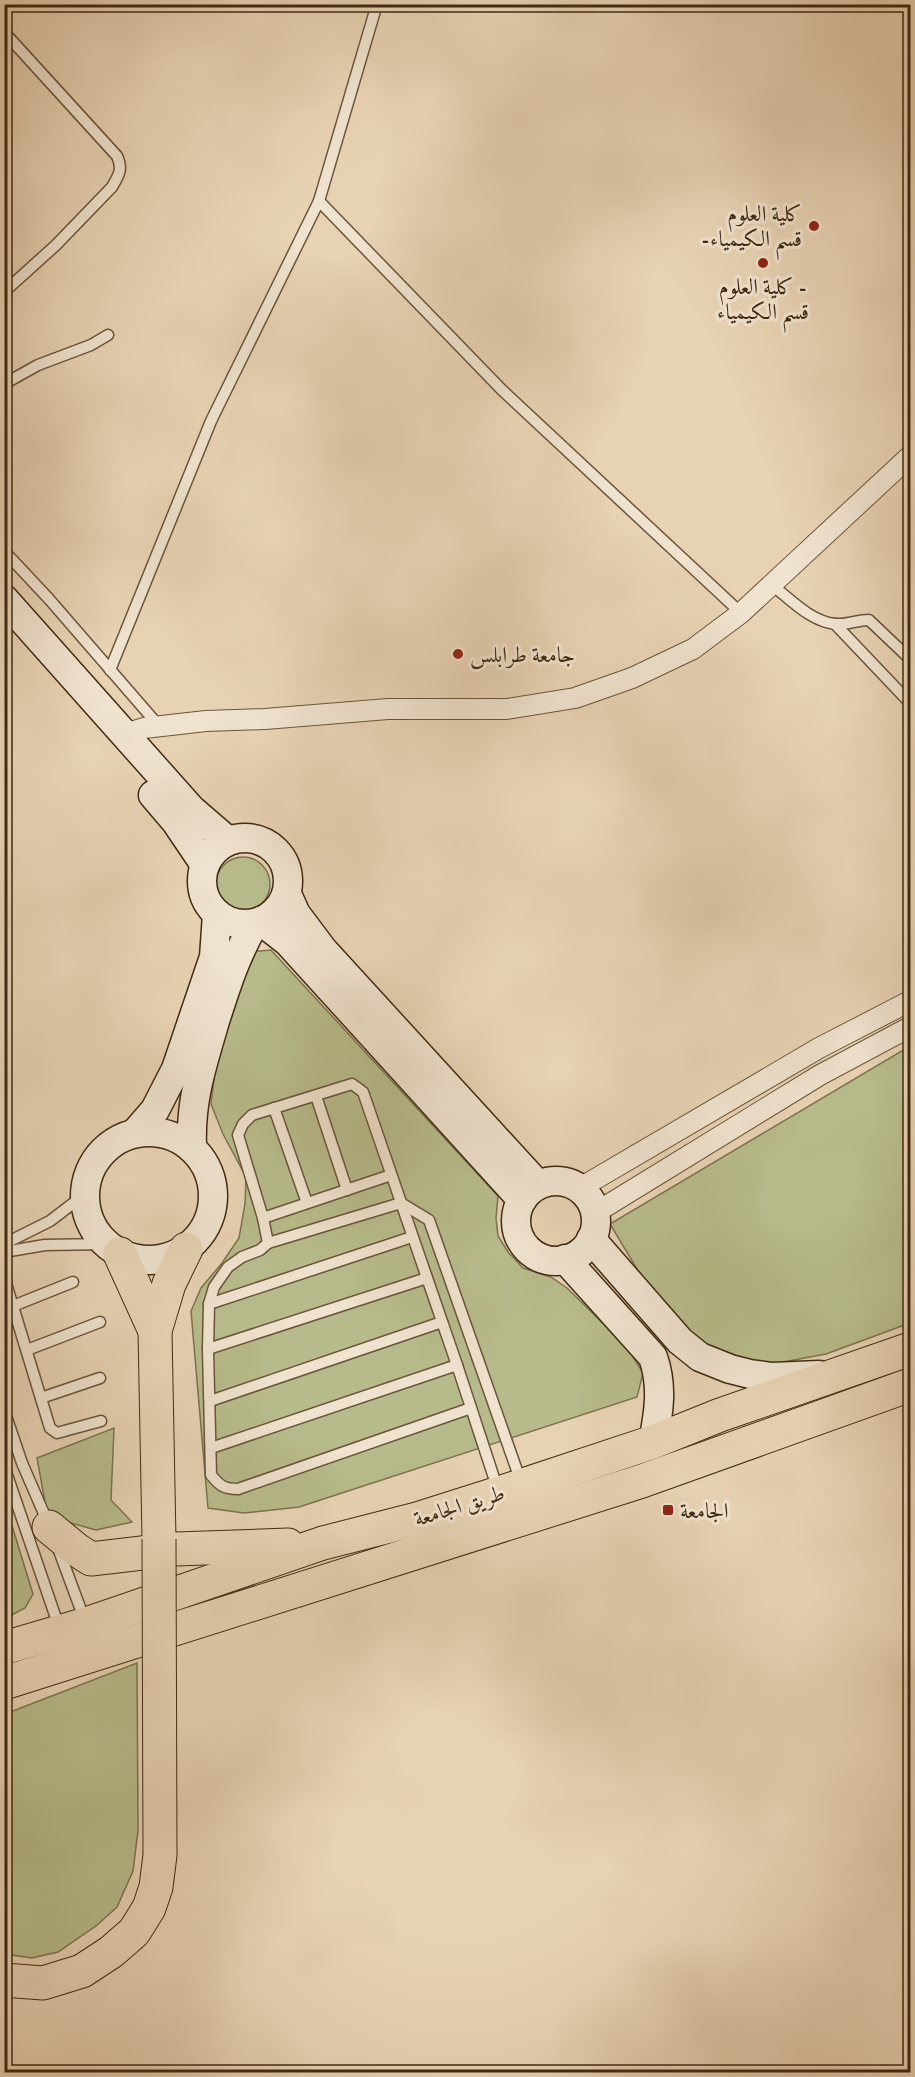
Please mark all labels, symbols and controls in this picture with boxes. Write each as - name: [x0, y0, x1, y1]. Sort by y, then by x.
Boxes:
- place label: كلية العلوم -قسم الكيمياء: [701, 201, 802, 260]
- marker: كلية العلوم -قسم الكيمياء: [807, 219, 821, 233]
- marker: كلية العلوم - قسم الكيمياء: [756, 256, 770, 270]
- place label: كلية العلوم - قسم الكيمياء: [717, 274, 809, 333]
- place label: جامعة طرابلس: [470, 642, 575, 670]
- marker: جامعة طرابلس: [451, 647, 465, 661]
- street label: طريق الجامعة: [411, 1480, 508, 1533]
- place label: الجامعة: [680, 1498, 729, 1525]
- marker: الجامعة: [661, 1503, 675, 1517]

